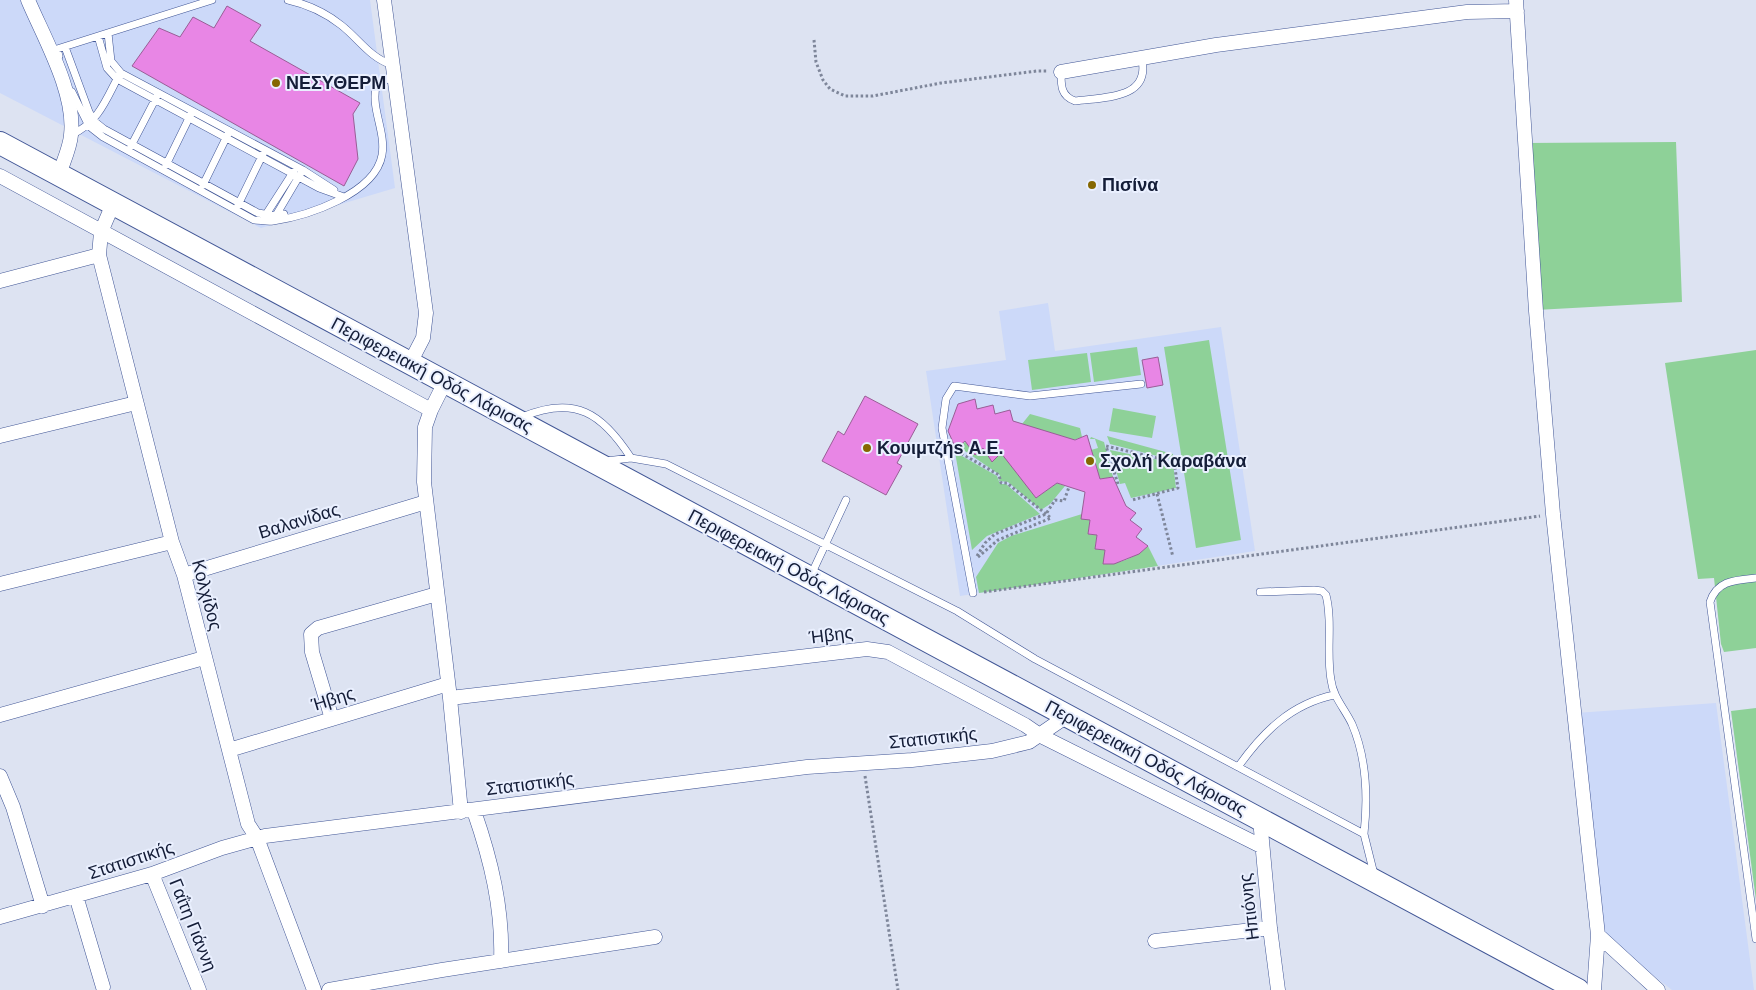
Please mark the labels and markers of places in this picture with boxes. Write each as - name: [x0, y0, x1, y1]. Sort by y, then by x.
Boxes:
- place label: ΝΕΣΥΘΕΡΜ: [286, 73, 386, 93]
- marker: ΝΕΣΥΘΕΡΜ: [270, 77, 282, 89]
- place label: Πισίνα: [1102, 175, 1158, 195]
- marker: Πισίνα: [1086, 179, 1098, 191]
- place label: Κουιμτζήs Α.Ε.: [877, 438, 1003, 459]
- marker: Κουιμτζήs Α.Ε.: [861, 442, 873, 454]
- place label: Σχολή Καραβάνα: [1100, 451, 1247, 471]
- marker: Σχολή Καραβάνα: [1084, 455, 1096, 467]

